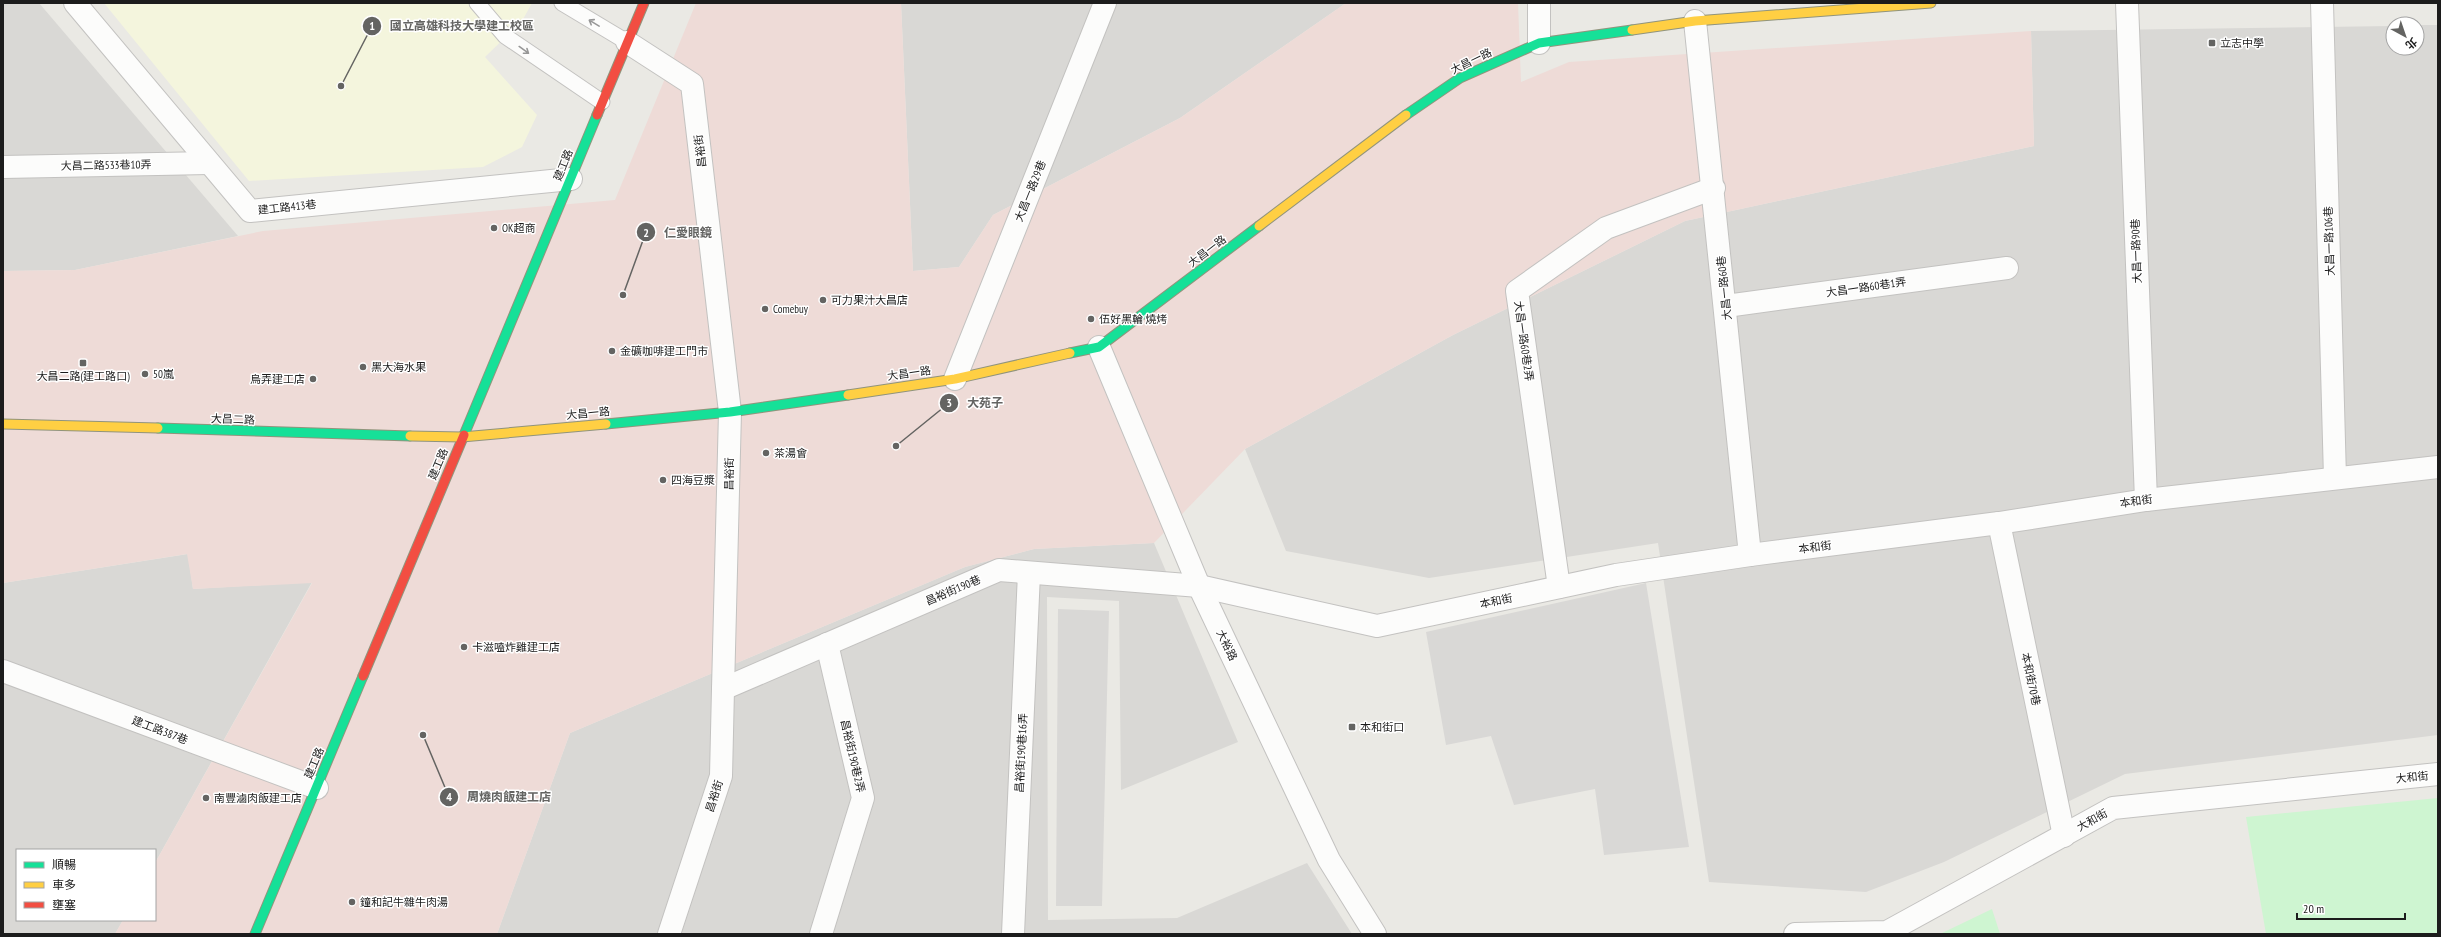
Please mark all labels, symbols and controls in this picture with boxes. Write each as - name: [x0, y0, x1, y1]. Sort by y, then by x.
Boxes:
- callout: 國立高雄科技大學建工校區: [362, 14, 542, 38]
- north arrow: [2385, 16, 2425, 56]
- text: 1: [369, 18, 375, 33]
- text: 國立高雄科技大學建工校區: [390, 18, 534, 33]
- one-way arrow: [588, 18, 600, 26]
- text: 北: [2403, 35, 2420, 53]
- place label: 立志中學: [2220, 36, 2264, 50]
- marker: 立志中學: [2207, 38, 2217, 48]
- street label: 大昌一路: [1448, 45, 1494, 77]
- one-way arrow: [518, 46, 529, 54]
- street label: 昌裕街: [691, 134, 709, 168]
- street label: 建工路: [550, 147, 576, 183]
- street label: 大昌二路533巷10弄: [61, 157, 151, 173]
- street label: 大昌一路29巷: [1011, 158, 1049, 224]
- street label: 建工路413巷: [257, 197, 317, 217]
- street label: 大昌一路106巷: [2321, 206, 2337, 276]
- street label: 大昌一路90巷: [2128, 218, 2144, 284]
- callout: 仁愛眼鏡: [636, 220, 720, 244]
- place label: OK超商: [502, 221, 535, 235]
- marker: OK超商: [489, 223, 499, 233]
- text: 2: [643, 225, 649, 240]
- text: 仁愛眼鏡: [664, 225, 712, 240]
- street label: 大昌一路: [1185, 232, 1229, 270]
- street label: 大昌一路60巷: [1714, 255, 1734, 321]
- street label: 大昌一路60巷1弄: [1825, 274, 1907, 300]
- place label: 可力果汁大昌店: [831, 293, 908, 307]
- marker: 可力果汁大昌店: [818, 295, 828, 305]
- street label: 大昌一路60巷2弄: [1511, 300, 1537, 382]
- place label: Comebuy: [773, 302, 809, 316]
- marker: Comebuy: [760, 304, 770, 314]
- place label: 伍好黑輪 燒烤: [1099, 312, 1167, 326]
- marker: 伍好黑輪 燒烤: [1086, 314, 1096, 324]
- place label: 金礦咖啡建工門市: [620, 344, 708, 358]
- marker: 金礦咖啡建工門市: [607, 346, 617, 356]
- marker: 大昌二路(建工路口): [78, 358, 88, 368]
- place label: 黑大海水果: [371, 360, 426, 374]
- marker: 黑大海水果: [358, 362, 368, 372]
- street label: 大昌一路: [886, 363, 932, 383]
- place label: 50嵐: [153, 367, 174, 381]
- place label: 大昌二路(建工路口): [36, 369, 130, 383]
- marker: 50嵐: [140, 369, 150, 379]
- place label: 烏弄建工店: [250, 372, 305, 386]
- marker: 烏弄建工店: [308, 374, 318, 384]
- callout: 大苑子: [939, 391, 1011, 415]
- text: 3: [946, 395, 952, 410]
- text: 大苑子: [967, 395, 1003, 410]
- street label: 大昌一路: [565, 404, 611, 422]
- street label: 大昌二路: [211, 411, 255, 427]
- street label: 建工路: [425, 446, 451, 482]
- place label: 茶湯會: [774, 446, 807, 460]
- marker: 茶湯會: [761, 448, 771, 458]
- street label: 昌裕街: [722, 457, 736, 491]
- place label: 四海豆漿: [671, 473, 715, 487]
- marker: 四海豆漿: [658, 475, 668, 485]
- street label: 本和街: [2119, 492, 2153, 510]
- street label: 本和街: [1798, 538, 1832, 556]
- street label: 昌裕街190巷: [923, 572, 983, 608]
- street label: 本和街: [1478, 591, 1514, 611]
- street label: 大裕路: [1213, 627, 1241, 663]
- place label: 卡滋嗑炸雞建工店: [472, 640, 560, 654]
- marker: 卡滋嗑炸雞建工店: [459, 642, 469, 652]
- street label: 本和街70巷: [2019, 651, 2043, 707]
- street label: 建工路387巷: [130, 713, 190, 747]
- street label: 昌裕街190巷16弄: [1012, 713, 1030, 793]
- street label: 昌裕街190巷2弄: [838, 718, 868, 794]
- place label: 本和街口: [1360, 720, 1404, 734]
- marker: 本和街口: [1347, 722, 1357, 732]
- street label: 建工路: [301, 745, 327, 781]
- street label: 大和街: [2395, 768, 2429, 786]
- street label: 昌裕街: [702, 778, 726, 814]
- callout: 周燒肉飯建工店: [439, 785, 559, 809]
- text: 4: [446, 789, 452, 804]
- text: 周燒肉飯建工店: [467, 789, 551, 804]
- place label: 南豐滷肉飯建工店: [214, 791, 302, 805]
- marker: 南豐滷肉飯建工店: [201, 793, 211, 803]
- street label: 大和街: [2074, 806, 2110, 834]
- legend: [16, 849, 156, 921]
- text: 順暢: [52, 857, 76, 872]
- text: 車多: [52, 877, 76, 892]
- place label: 鐘和記牛雜牛肉湯: [360, 895, 448, 909]
- scale bar: [2297, 895, 2405, 921]
- text: 壅塞: [52, 897, 76, 912]
- marker: 鐘和記牛雜牛肉湯: [347, 897, 357, 907]
- text: 20 m: [2303, 901, 2324, 916]

